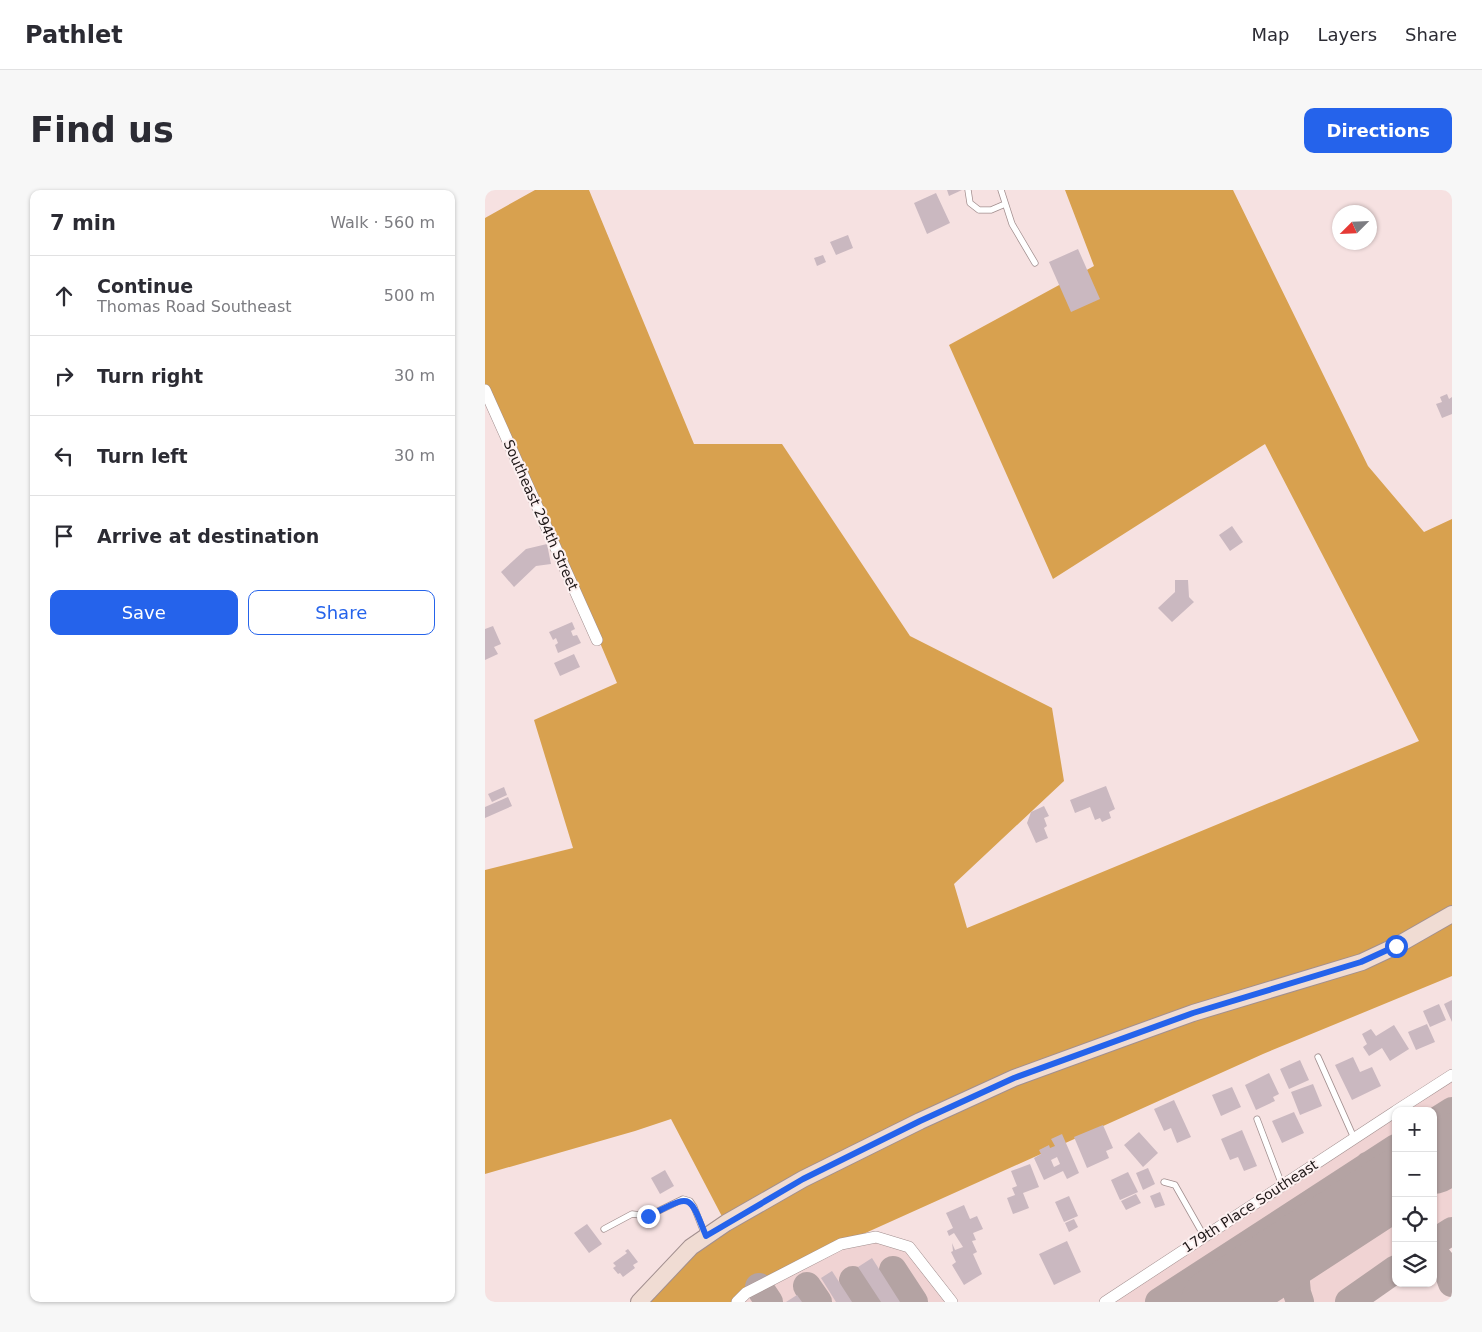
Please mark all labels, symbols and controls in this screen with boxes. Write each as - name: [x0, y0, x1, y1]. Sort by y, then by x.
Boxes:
- text: Pathlet: [25, 21, 123, 49]
- text: Map: [1251, 24, 1289, 45]
- text: Layers: [1317, 24, 1377, 45]
- text: Share: [1405, 24, 1457, 45]
- button: Directions: [1304, 108, 1452, 153]
- text: Find us: [30, 110, 174, 150]
- north arrow: [1332, 205, 1377, 250]
- text: 7 min: [50, 211, 116, 235]
- text: Walk · 560 m: [330, 213, 435, 232]
- text: Continue: [97, 275, 193, 297]
- icon: ahead: [50, 282, 78, 310]
- text: 500 m: [384, 286, 435, 305]
- text: Thomas Road Southeast: [97, 297, 292, 316]
- icon: right: [50, 362, 78, 390]
- text: Turn right: [97, 365, 203, 387]
- text: 30 m: [394, 366, 435, 385]
- street label: Southeast 294th Street: [501, 437, 582, 593]
- icon: left: [50, 442, 78, 470]
- text: Turn left: [97, 445, 188, 467]
- text: 30 m: [394, 446, 435, 465]
- icon: arrive: [50, 522, 78, 550]
- text: Arrive at destination: [97, 525, 319, 547]
- button: Save: [50, 590, 238, 635]
- button: Share: [248, 590, 435, 635]
- route start: [1385, 935, 1408, 958]
- map controls: [1392, 1107, 1437, 1287]
- button: +: [1392, 1107, 1437, 1152]
- button: −: [1392, 1152, 1437, 1197]
- street label: 179th Place Southeast: [1179, 1156, 1321, 1256]
- button: locate: [1392, 1197, 1437, 1242]
- route end: [637, 1205, 660, 1228]
- button: layers: [1392, 1242, 1437, 1287]

